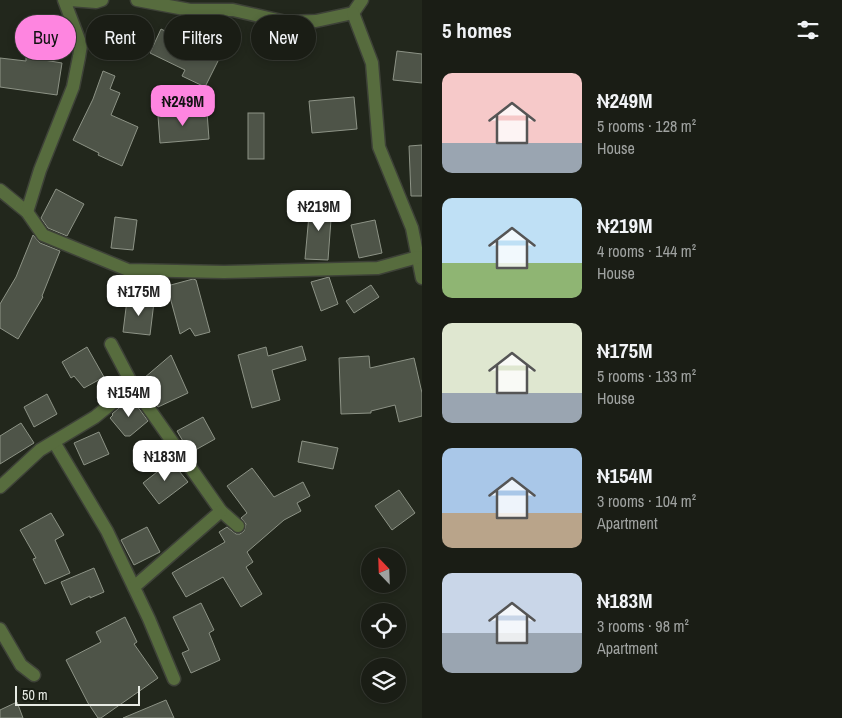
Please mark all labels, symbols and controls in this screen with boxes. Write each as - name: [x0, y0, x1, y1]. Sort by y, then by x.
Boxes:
- chip: Buy: [15, 15, 76, 60]
- chip: Rent: [86, 15, 154, 60]
- chip: Filters: [164, 15, 241, 60]
- chip: New: [251, 15, 316, 60]
- text: 5 homes: [442, 16, 512, 45]
- icon: filters: [794, 16, 822, 44]
- pin: ₦249M: [148, 84, 218, 127]
- text: ₦249M: [597, 86, 653, 115]
- text: ₦249M: [162, 90, 204, 112]
- icon: home: [482, 93, 542, 153]
- text: 5 rooms · 128 m²: [597, 115, 696, 137]
- text: House: [597, 137, 635, 159]
- pin: ₦219M: [284, 190, 354, 232]
- text: ₦219M: [298, 195, 340, 217]
- text: ₦219M: [597, 211, 653, 240]
- icon: home: [482, 218, 542, 278]
- text: 4 rooms · 144 m²: [597, 240, 696, 262]
- text: House: [597, 262, 635, 284]
- pin: ₦175M: [104, 274, 174, 317]
- text: ₦175M: [118, 280, 160, 302]
- text: ₦175M: [597, 336, 653, 365]
- icon: home: [482, 343, 542, 403]
- text: 5 rooms · 133 m²: [597, 365, 696, 387]
- pin: ₦154M: [94, 376, 164, 418]
- text: ₦154M: [108, 381, 150, 403]
- text: House: [597, 387, 635, 409]
- pin: ₦183M: [130, 440, 200, 482]
- text: ₦183M: [144, 445, 186, 467]
- text: ₦154M: [597, 461, 653, 490]
- icon: home: [482, 468, 542, 528]
- text: 3 rooms · 104 m²: [597, 490, 696, 512]
- text: Apartment: [597, 512, 658, 534]
- north arrow: [361, 548, 406, 592]
- map controls: [361, 548, 406, 703]
- text: ₦183M: [597, 586, 653, 615]
- icon: home: [482, 593, 542, 653]
- button: locate: [361, 603, 406, 648]
- text: 3 rooms · 98 m²: [597, 615, 689, 637]
- text: Apartment: [597, 637, 658, 659]
- button: layers: [361, 658, 406, 703]
- scale bar: [15, 683, 140, 706]
- text: 50 m: [22, 686, 48, 704]

